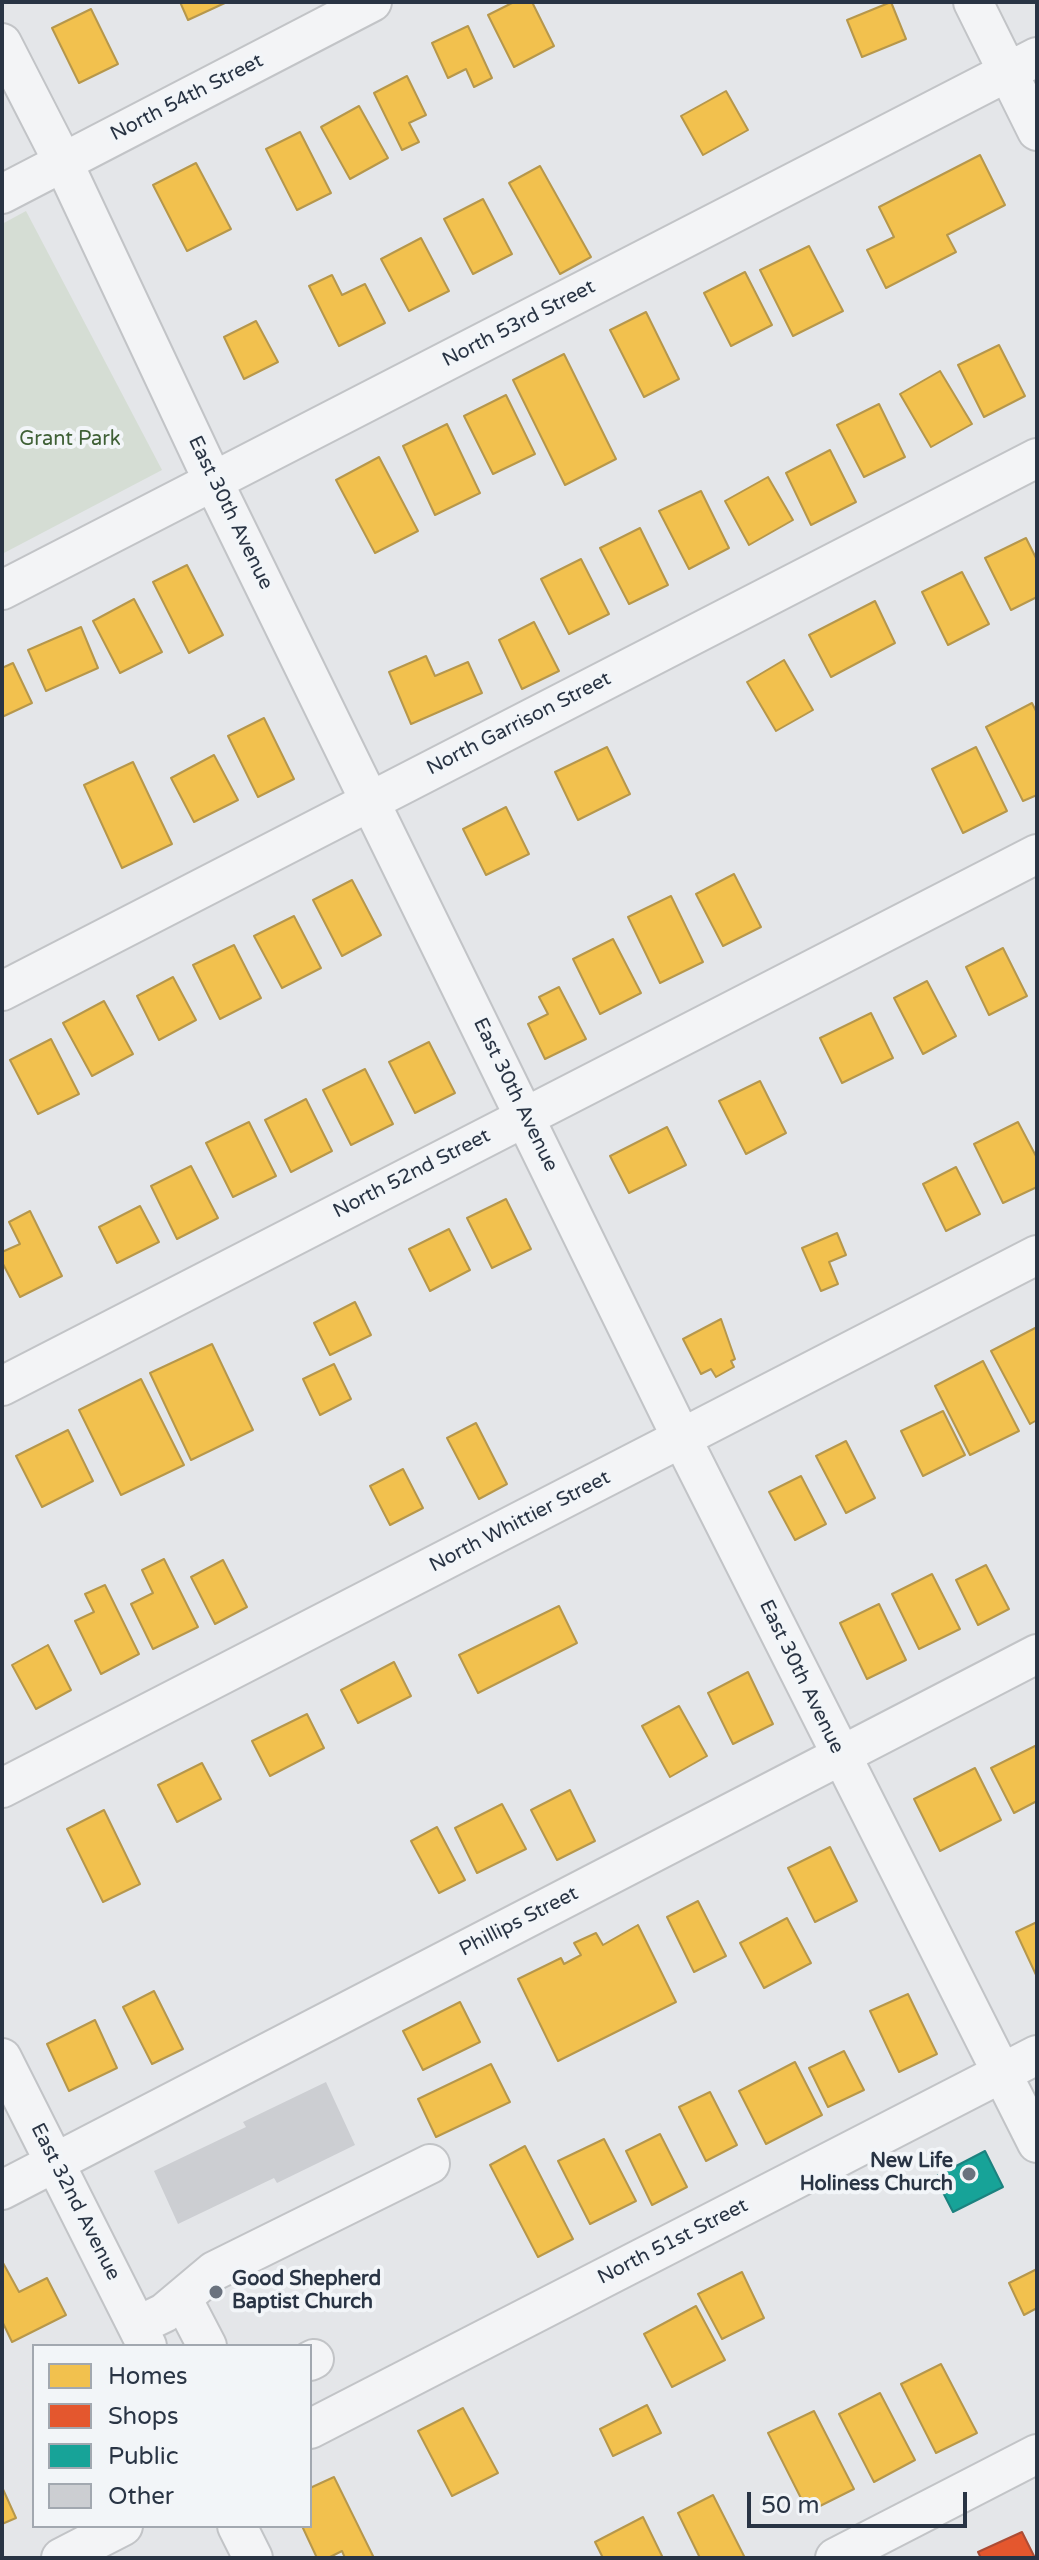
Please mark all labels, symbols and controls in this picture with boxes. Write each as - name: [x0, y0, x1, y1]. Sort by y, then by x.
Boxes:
- street label: North 54th Street: [107, 49, 267, 147]
- street label: North 53rd Street: [439, 275, 599, 373]
- park label: Grant Park: [19, 428, 121, 452]
- street label: East 30th Avenue: [182, 432, 278, 594]
- street label: North Garrison Street: [423, 667, 615, 781]
- street label: East 30th Avenue: [467, 1014, 563, 1176]
- street label: North 52nd Street: [330, 1124, 494, 1224]
- street label: North Whittier Street: [426, 1466, 614, 1578]
- street label: East 30th Avenue: [753, 1596, 849, 1758]
- street label: Phillips Street: [456, 1882, 582, 1962]
- street label: East 32nd Avenue: [25, 2120, 125, 2284]
- place label: New Life Holiness Church: [800, 2150, 953, 2197]
- marker: New Life Holiness Church: [960, 2165, 978, 2183]
- street label: North 51st Street: [594, 2194, 752, 2290]
- place label: Good Shepherd Baptist Church: [232, 2268, 381, 2315]
- marker: Good Shepherd Baptist Church: [207, 2283, 225, 2301]
- legend: [32, 2344, 312, 2528]
- text: Homes: [108, 2362, 188, 2391]
- text: Shops: [108, 2402, 178, 2431]
- text: Public: [108, 2442, 178, 2471]
- scale bar: [751, 2476, 971, 2526]
- text: Other: [108, 2482, 174, 2511]
- text: 50 m: [761, 2491, 819, 2520]

